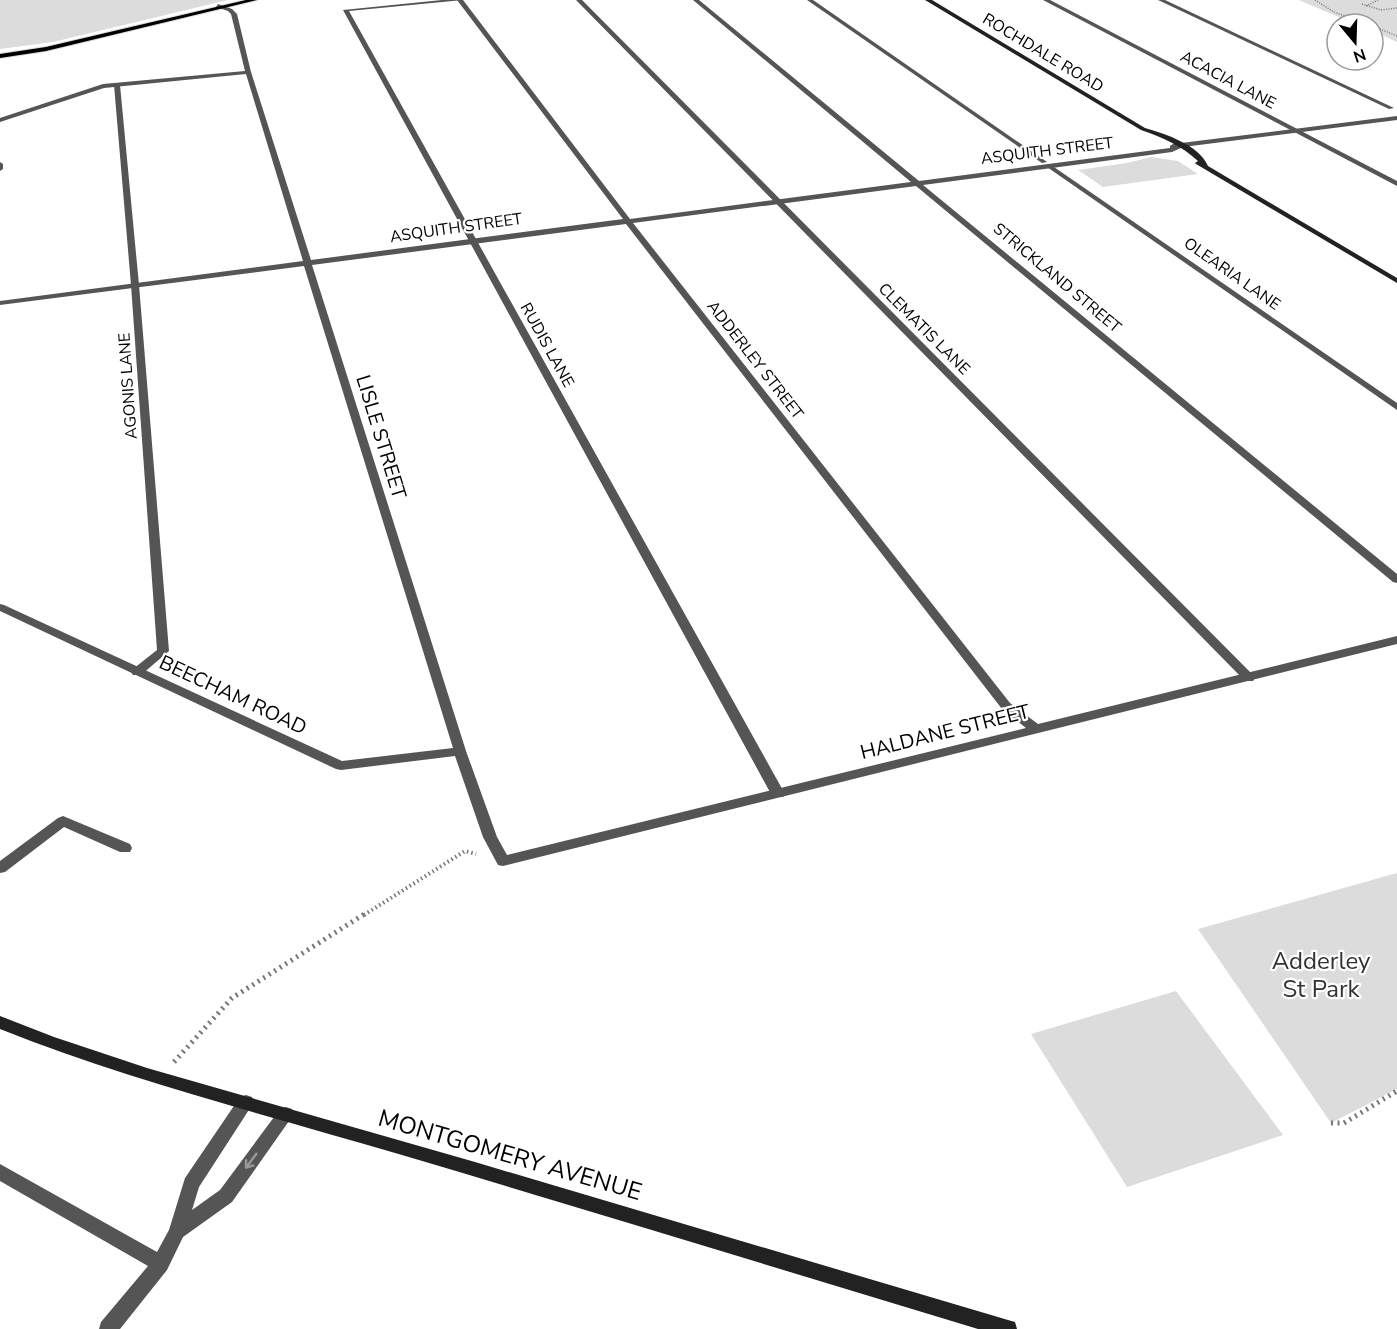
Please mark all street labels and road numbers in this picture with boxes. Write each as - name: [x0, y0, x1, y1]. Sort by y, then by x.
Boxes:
- street label: ROCHDALE ROAD: [978, 8, 1108, 98]
- street label: ACACIA LANE: [1176, 46, 1280, 114]
- street label: ASQUITH STREET: [979, 132, 1115, 170]
- street label: ASQUITH STREET: [388, 208, 524, 248]
- street label: STRICKLAND STREET: [988, 218, 1126, 338]
- street label: OLEARIA LANE: [1179, 232, 1285, 316]
- street label: CLEMATIS LANE: [873, 278, 975, 380]
- street label: ADDERLEY STREET: [702, 296, 809, 424]
- street label: RUDIS LANE: [515, 299, 579, 391]
- street label: AGONIS LANE: [113, 332, 143, 440]
- street label: LISLE STREET: [349, 372, 413, 502]
- street label: BEECHAM ROAD: [155, 649, 311, 741]
- street label: HALDANE STREET: [857, 698, 1033, 766]
- street label: MONTGOMERY AVENUE: [375, 1102, 645, 1208]

